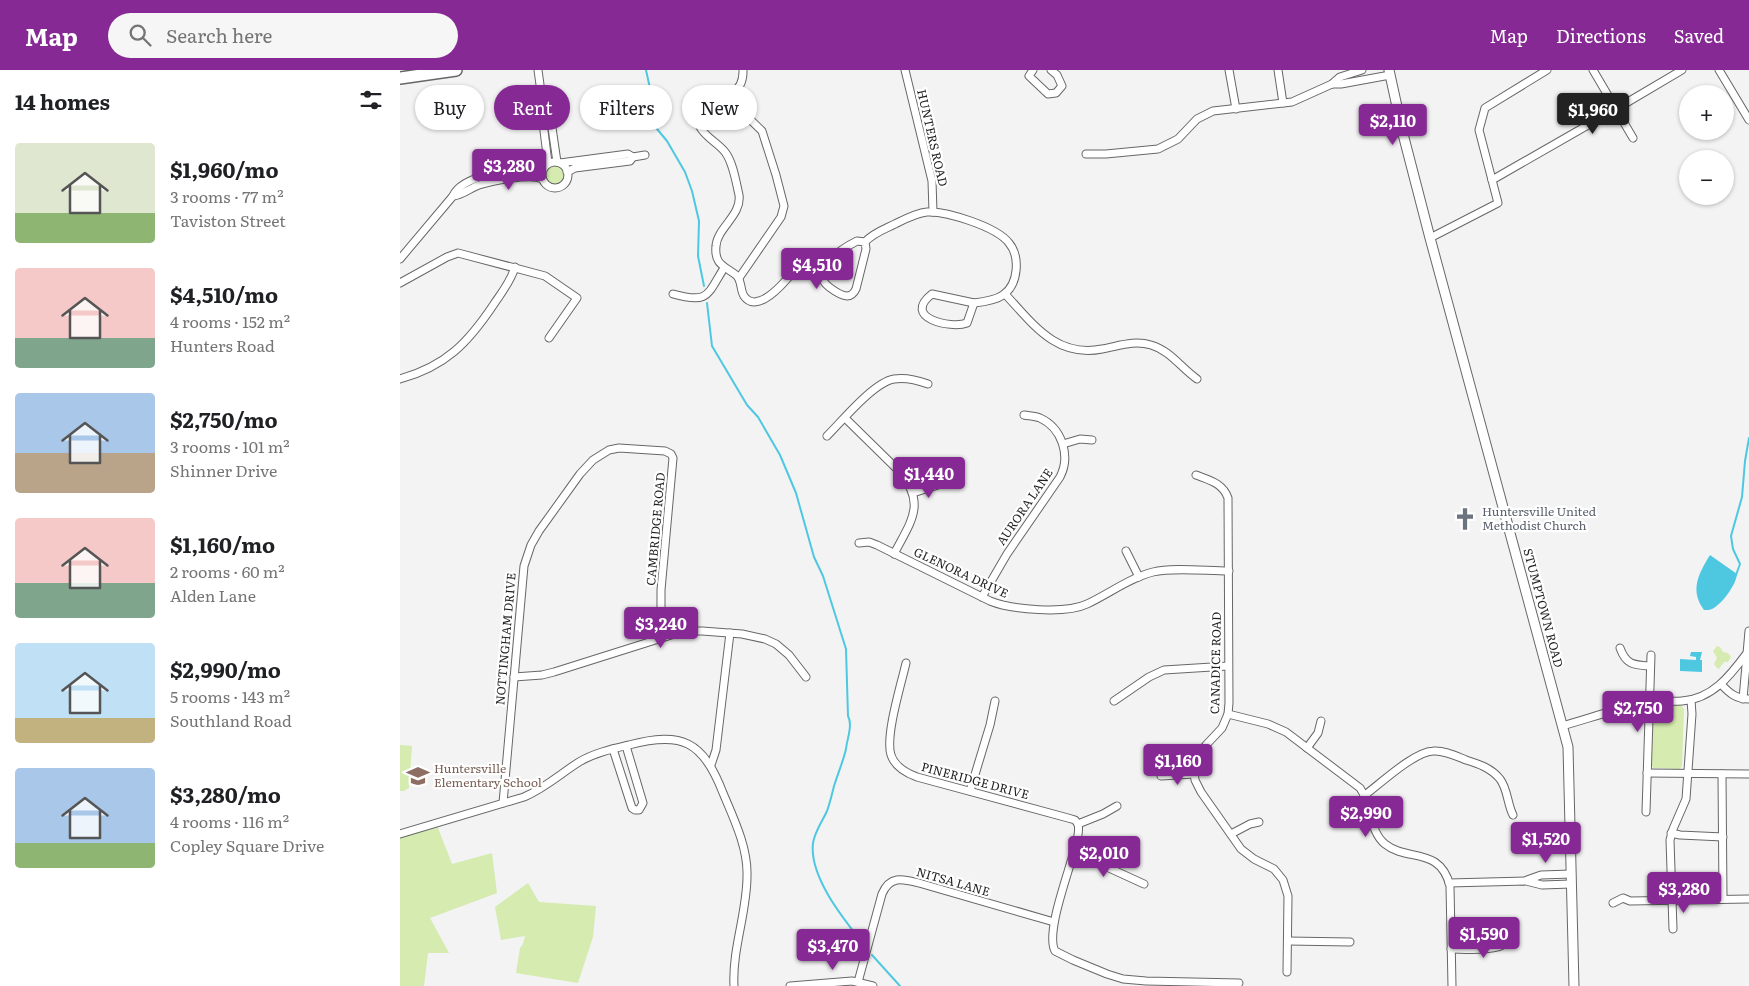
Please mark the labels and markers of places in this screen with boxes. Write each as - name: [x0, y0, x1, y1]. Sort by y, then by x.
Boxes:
- pin: $1,960: [1552, 92, 1634, 135]
- pin: $2,110: [1352, 104, 1434, 146]
- pin: $3,280: [468, 148, 550, 191]
- pin: $4,510: [776, 248, 858, 290]
- pin: $1,440: [888, 456, 970, 499]
- place label: Huntersville United Methodist Church: [1482, 502, 1597, 534]
- church icon: Huntersville United Methodist Church: [1452, 506, 1478, 532]
- pin: $3,240: [620, 606, 702, 649]
- pin: $2,750: [1597, 690, 1679, 733]
- pin: $1,160: [1137, 744, 1219, 786]
- place label: Huntersville Elementary School: [434, 759, 542, 791]
- school or university icon: Huntersville Elementary School: [405, 763, 431, 789]
- pin: $2,990: [1325, 796, 1407, 838]
- pin: $1,520: [1505, 822, 1587, 864]
- pin: $2,010: [1063, 836, 1145, 878]
- pin: $3,280: [1643, 872, 1725, 914]
- pin: $1,590: [1443, 916, 1525, 959]
- pin: $3,470: [792, 928, 874, 971]

